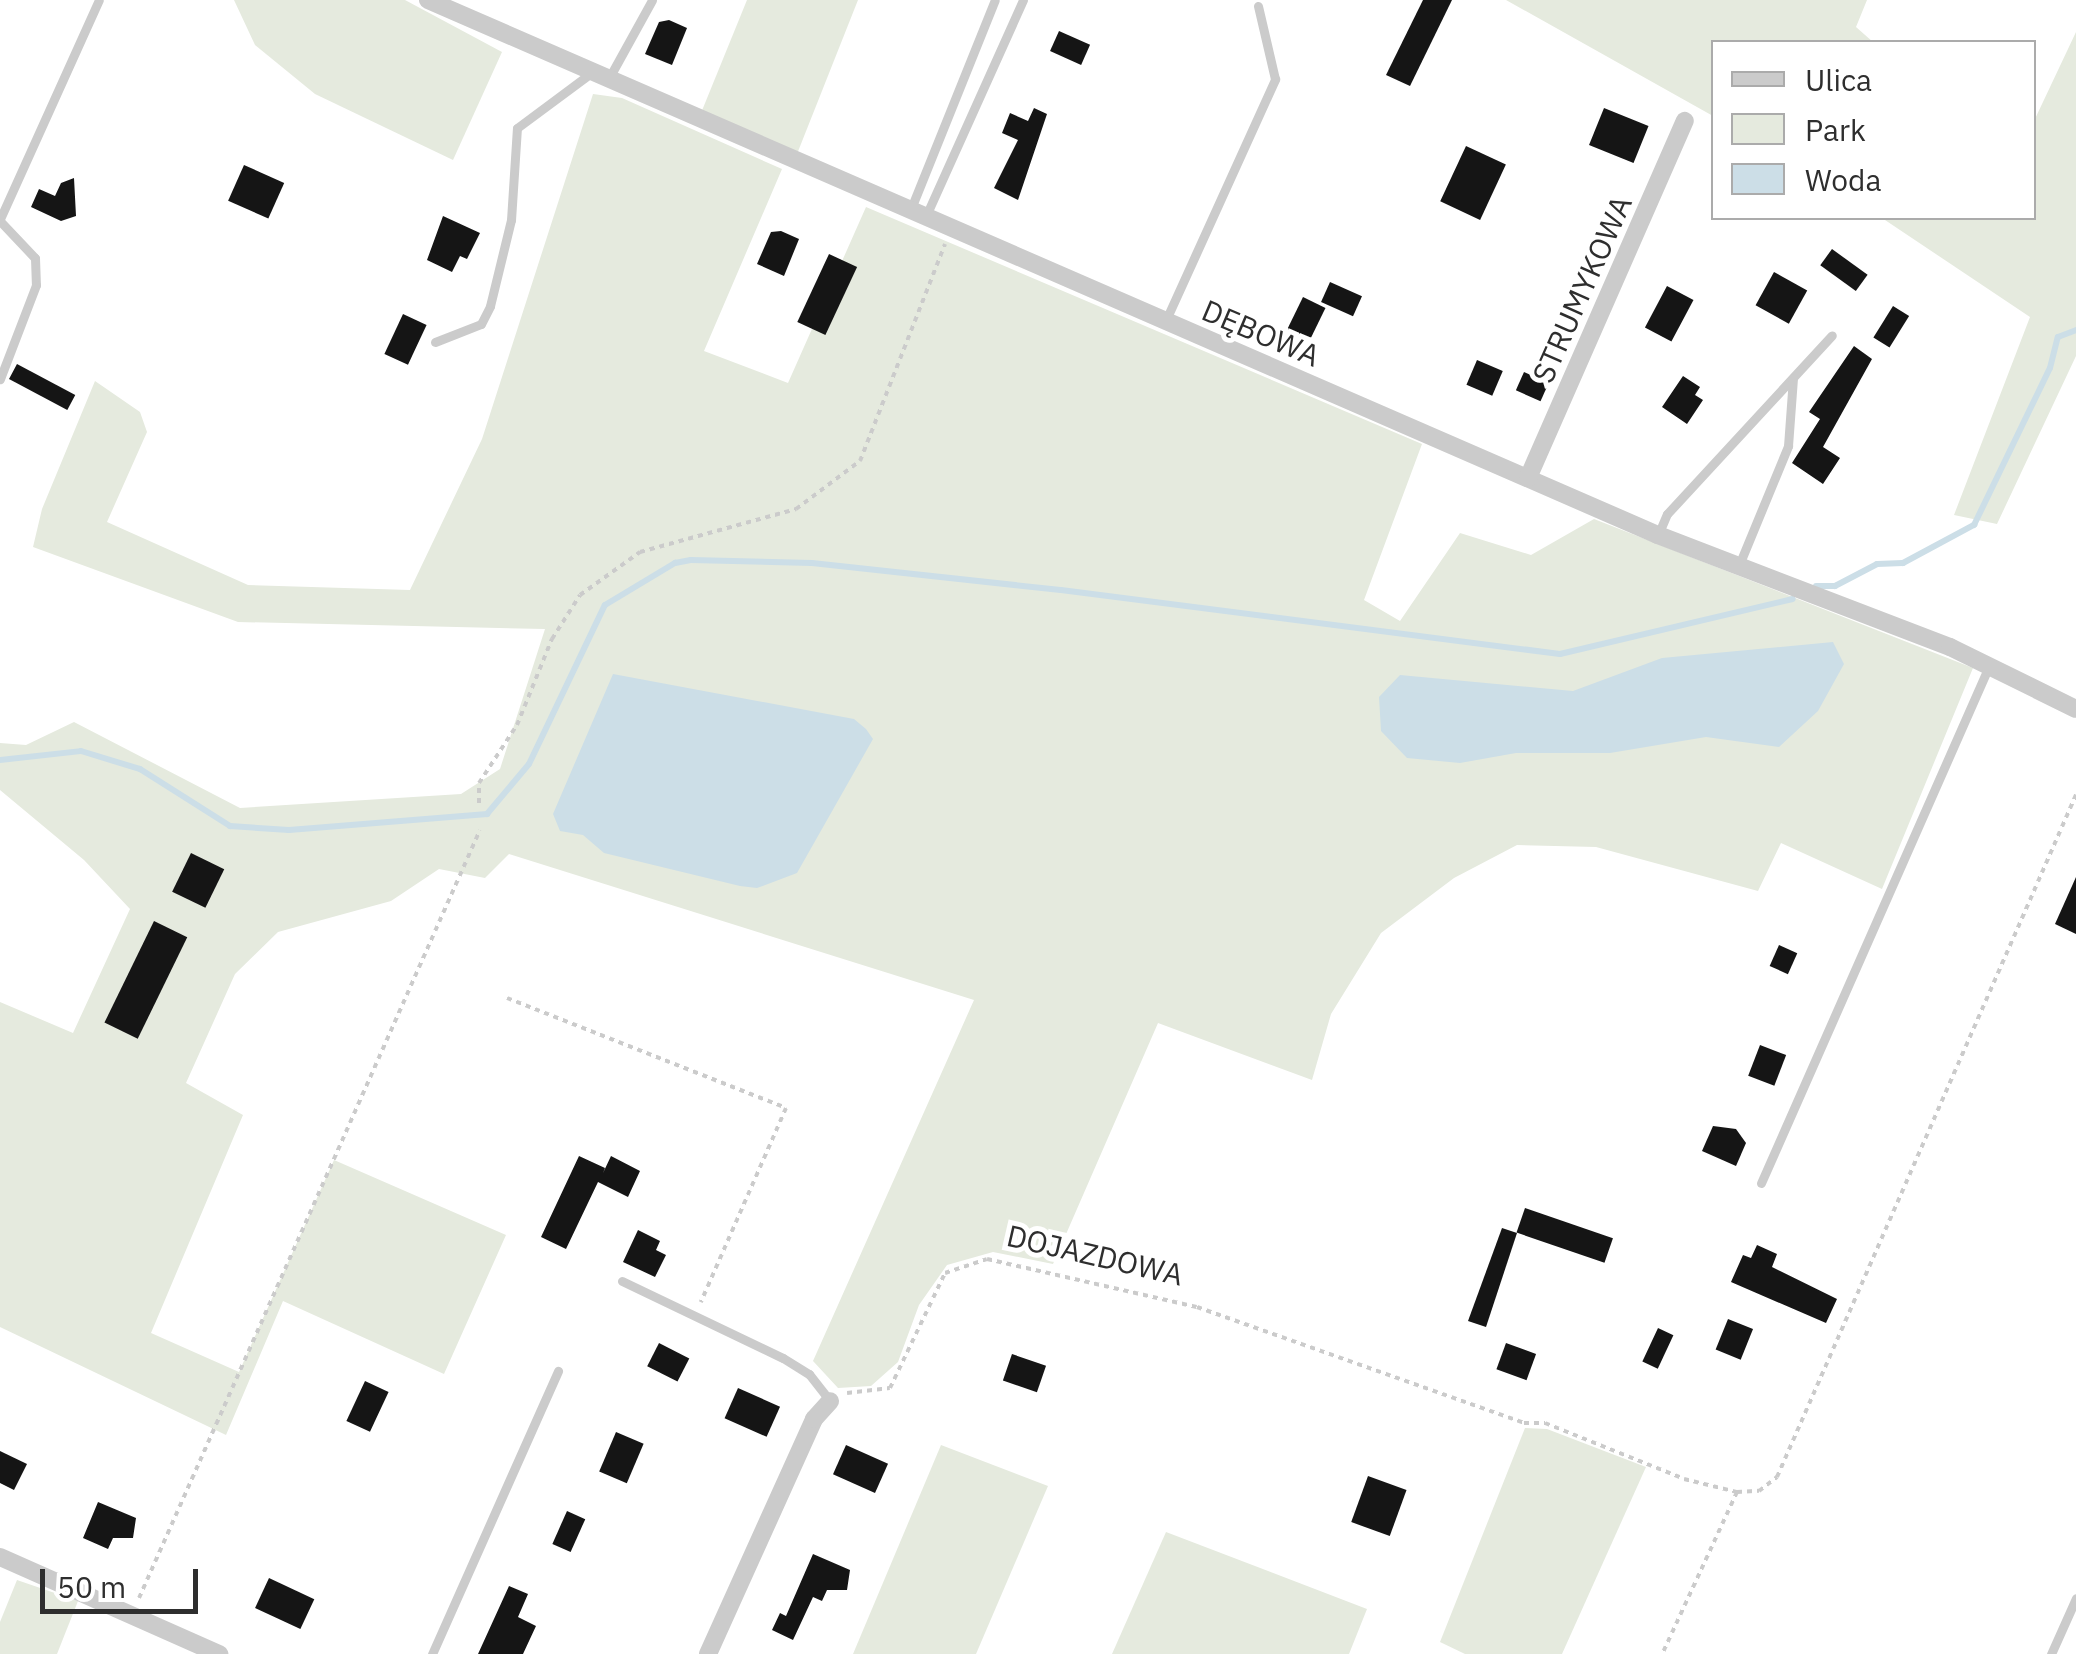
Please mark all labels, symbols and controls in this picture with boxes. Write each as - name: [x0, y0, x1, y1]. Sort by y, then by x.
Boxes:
- legend: [1711, 40, 2036, 220]
- text: Ulica: [1805, 60, 1872, 99]
- text: Park: [1805, 110, 1866, 149]
- text: Woda: [1805, 160, 1882, 199]
- street label: STRUMYKOWA: [1525, 190, 1639, 388]
- street label: DĘBOWA: [1197, 292, 1325, 374]
- street label: DOJAZDOWA: [1003, 1217, 1187, 1293]
- scale bar: [45, 1549, 202, 1611]
- text: 50 m: [57, 1567, 126, 1606]

